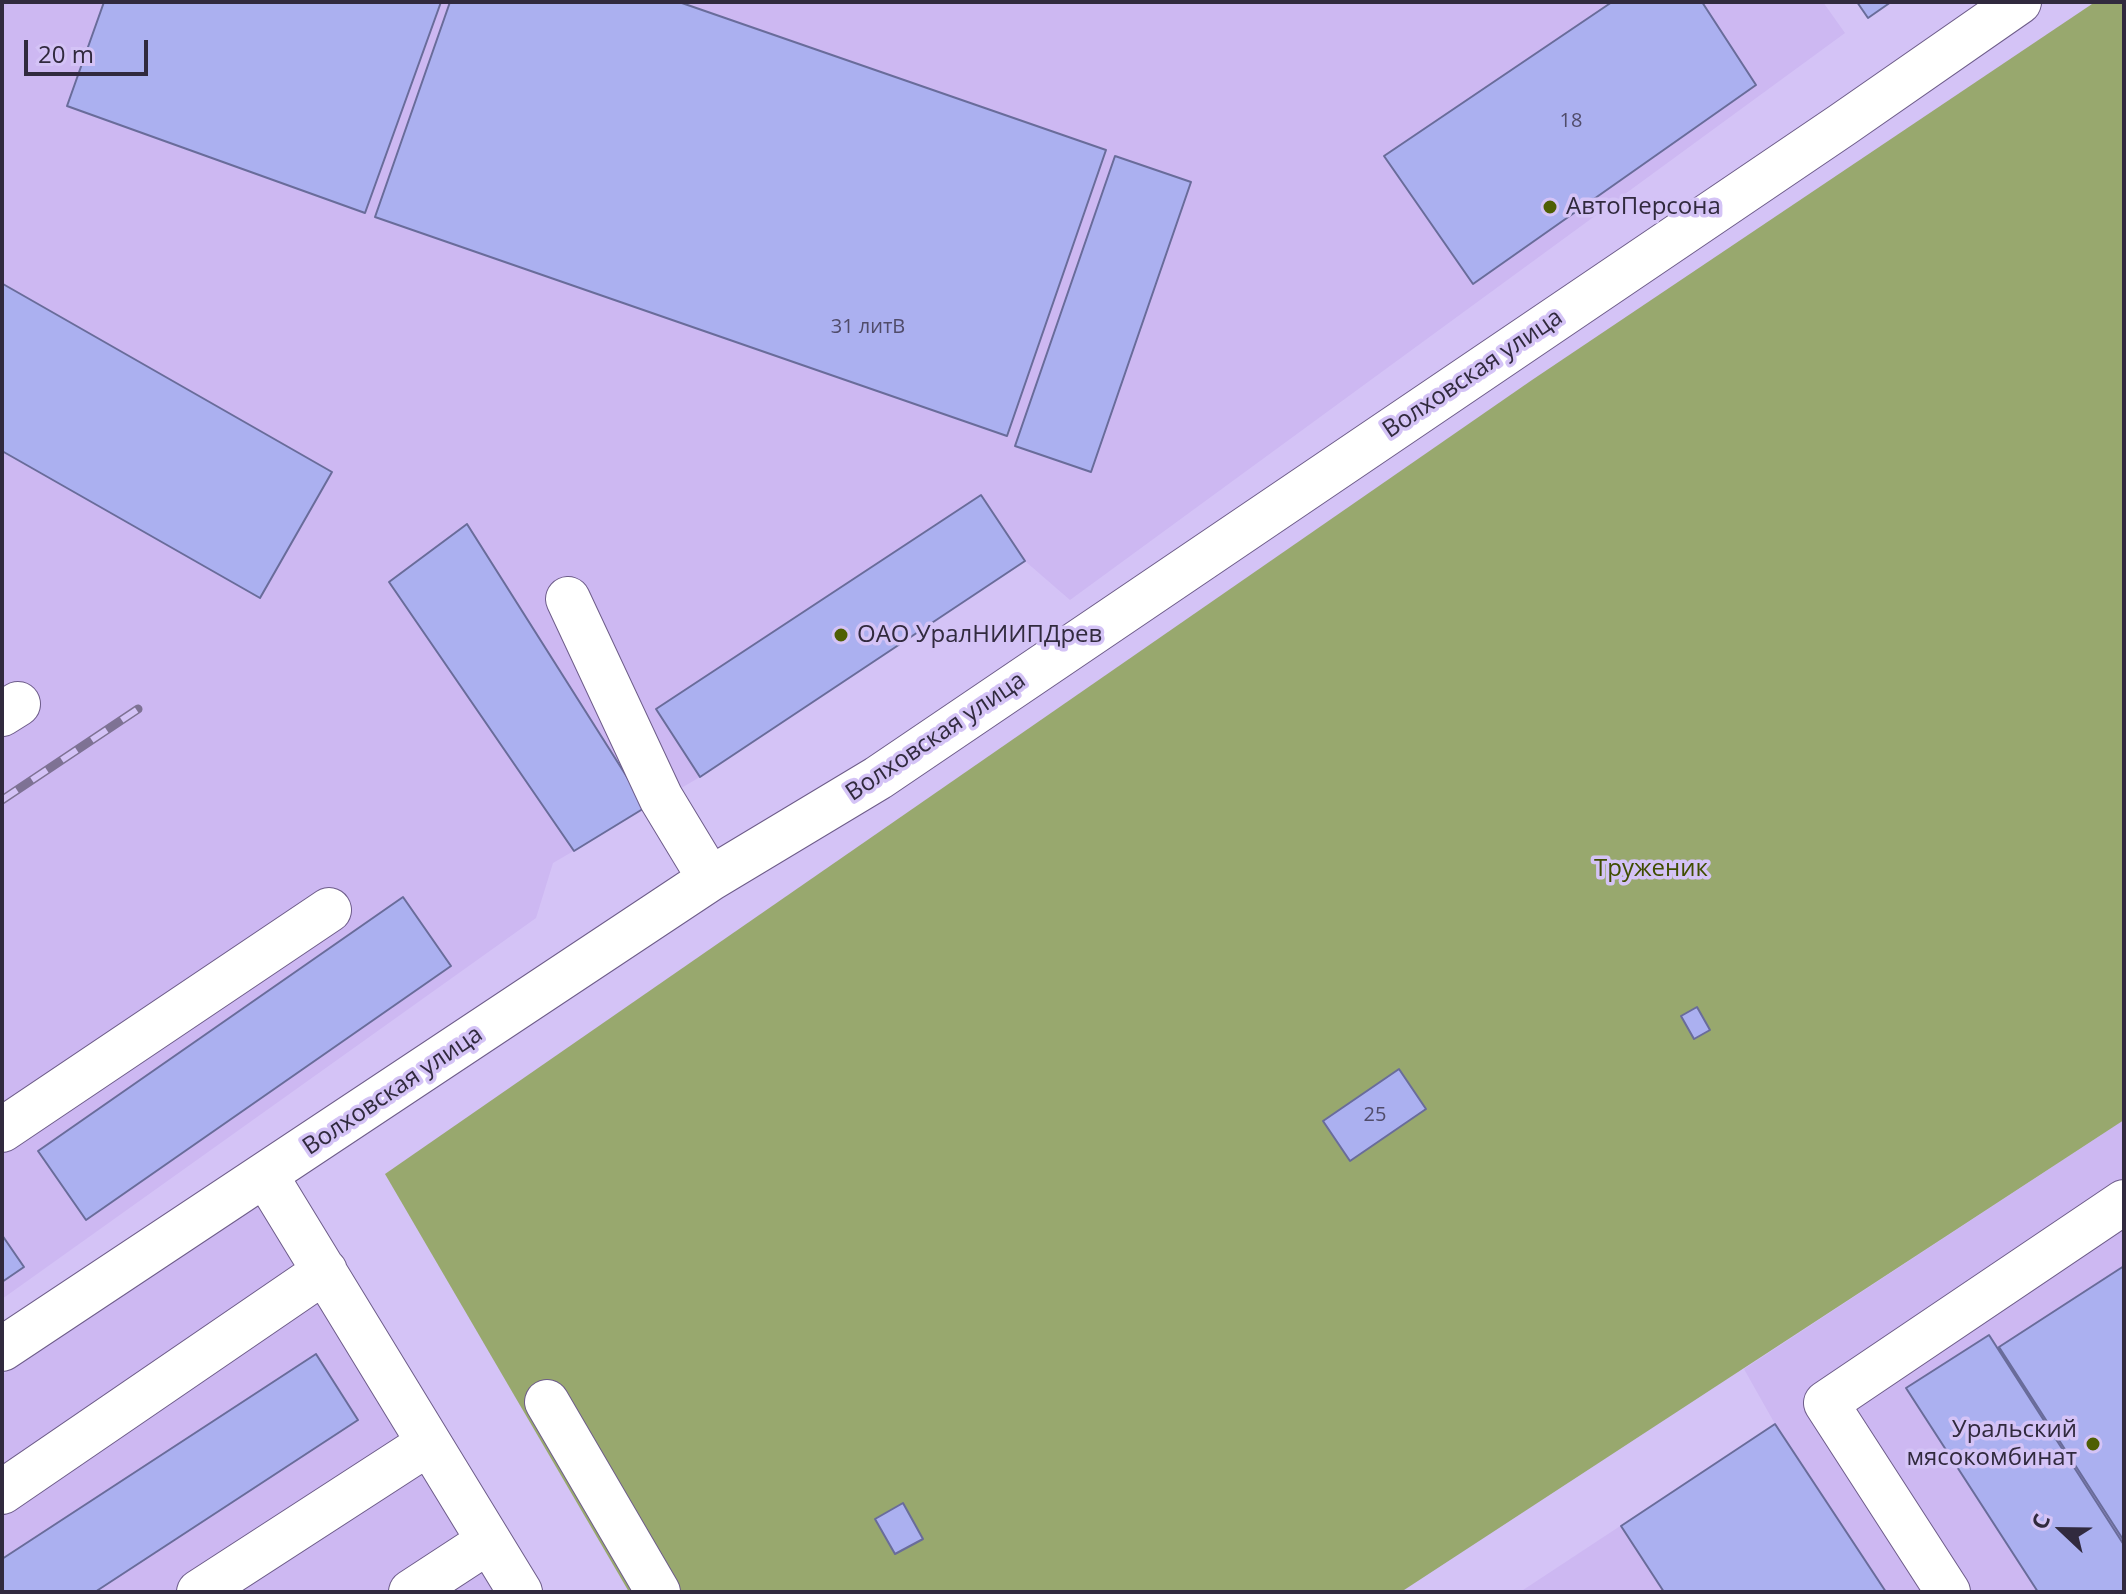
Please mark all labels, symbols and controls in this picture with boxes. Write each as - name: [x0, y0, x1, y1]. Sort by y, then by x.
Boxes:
- scale bar: [28, 24, 152, 74]
- text: 20 m: [38, 37, 94, 70]
- house number: 18: [1560, 109, 1582, 133]
- place label: АвтоПерсона: [1566, 193, 1721, 221]
- marker: АвтоПерсона: [1541, 198, 1559, 216]
- street label: Волховская улица: [1378, 303, 1568, 445]
- house number: 31 литВ: [831, 315, 905, 339]
- place label: ОАО УралНИИПДрев: [857, 621, 1102, 649]
- marker: ОАО УралНИИПДрев: [832, 626, 850, 644]
- street label: Волховская улица: [841, 666, 1031, 808]
- park label: Труженик: [1594, 855, 1708, 883]
- street label: Волховская улица: [298, 1020, 488, 1162]
- house number: 25: [1364, 1103, 1386, 1127]
- place label: Уральский мясокомбинат: [1906, 1416, 2077, 1472]
- marker: Уральский мясокомбинат: [2084, 1435, 2102, 1453]
- north arrow: [2022, 1490, 2102, 1570]
- text: С: [2023, 1509, 2056, 1533]

